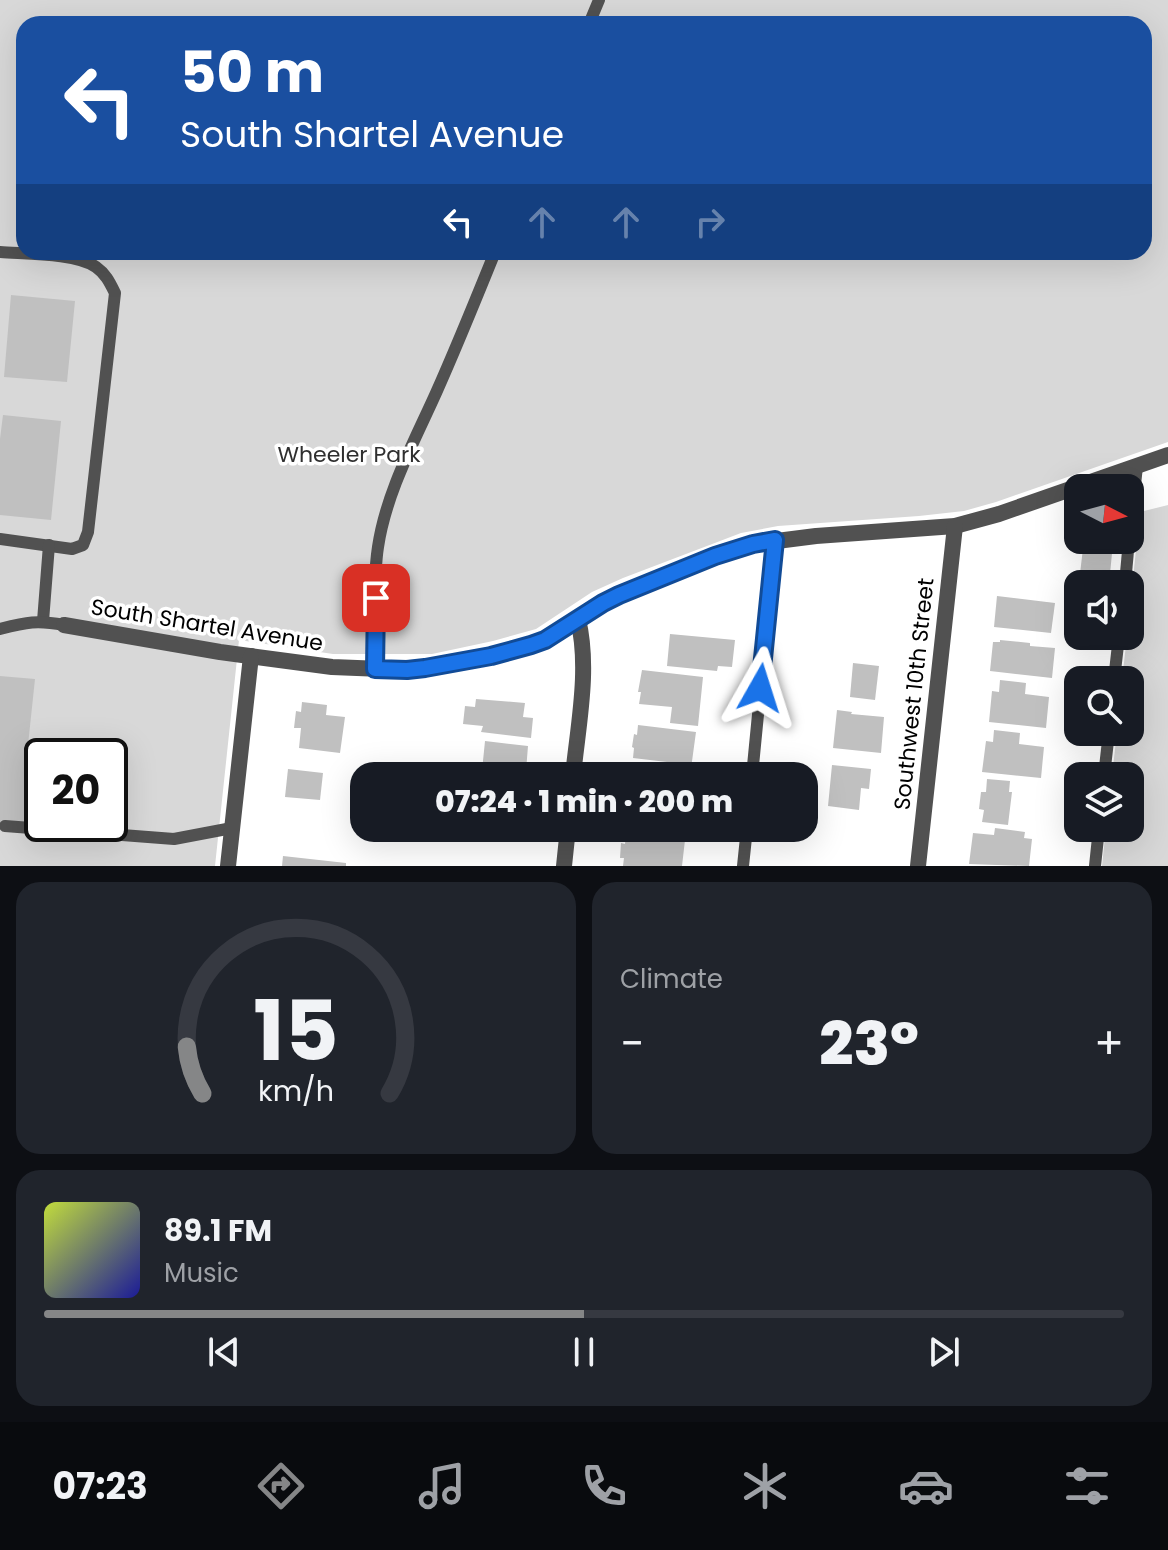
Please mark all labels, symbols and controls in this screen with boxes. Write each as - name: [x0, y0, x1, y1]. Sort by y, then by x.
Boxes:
- text: 50 m: [180, 33, 324, 112]
- icon: left: [48, 48, 152, 152]
- text: South Shartel Avenue: [180, 109, 564, 160]
- icon: left: [436, 200, 480, 244]
- icon: ahead: [520, 200, 564, 244]
- icon: ahead: [604, 200, 648, 244]
- icon: right: [688, 200, 732, 244]
- park label: Wheeler Park: [277, 439, 421, 470]
- north arrow: [1064, 474, 1144, 554]
- map controls: [1064, 474, 1144, 842]
- pin: [342, 564, 410, 632]
- button: sound: [1064, 570, 1144, 650]
- icon: arrive: [354, 576, 398, 620]
- street label: Southwest 10th Street: [886, 576, 942, 812]
- street label: South Shartel Avenue: [89, 591, 325, 659]
- position arrow: [718, 646, 802, 730]
- button: search: [1064, 666, 1144, 746]
- speed limit sign: 20: [24, 738, 128, 842]
- button: layers: [1064, 762, 1144, 842]
- text: 07:24 · 1 min · 200 m: [435, 780, 733, 823]
- text: Climate: [620, 961, 723, 997]
- text: 15: [253, 973, 339, 1089]
- text: 23°: [819, 1002, 919, 1086]
- text: −: [620, 1013, 644, 1074]
- text: +: [1094, 1013, 1124, 1074]
- text: km/h: [258, 1071, 334, 1111]
- text: 89.1 FM: [164, 1209, 272, 1252]
- text: Music: [164, 1255, 239, 1291]
- icon: previous: [202, 1330, 246, 1374]
- icon: pause: [562, 1330, 606, 1374]
- icon: next: [922, 1330, 966, 1374]
- icon: directions: [253, 1458, 309, 1514]
- icon: music: [414, 1458, 470, 1514]
- icon: phone: [576, 1458, 632, 1514]
- icon: climate: [737, 1458, 793, 1514]
- icon: car: [898, 1458, 954, 1514]
- icon: filters: [1059, 1458, 1115, 1514]
- text: 07:23: [53, 1461, 148, 1512]

